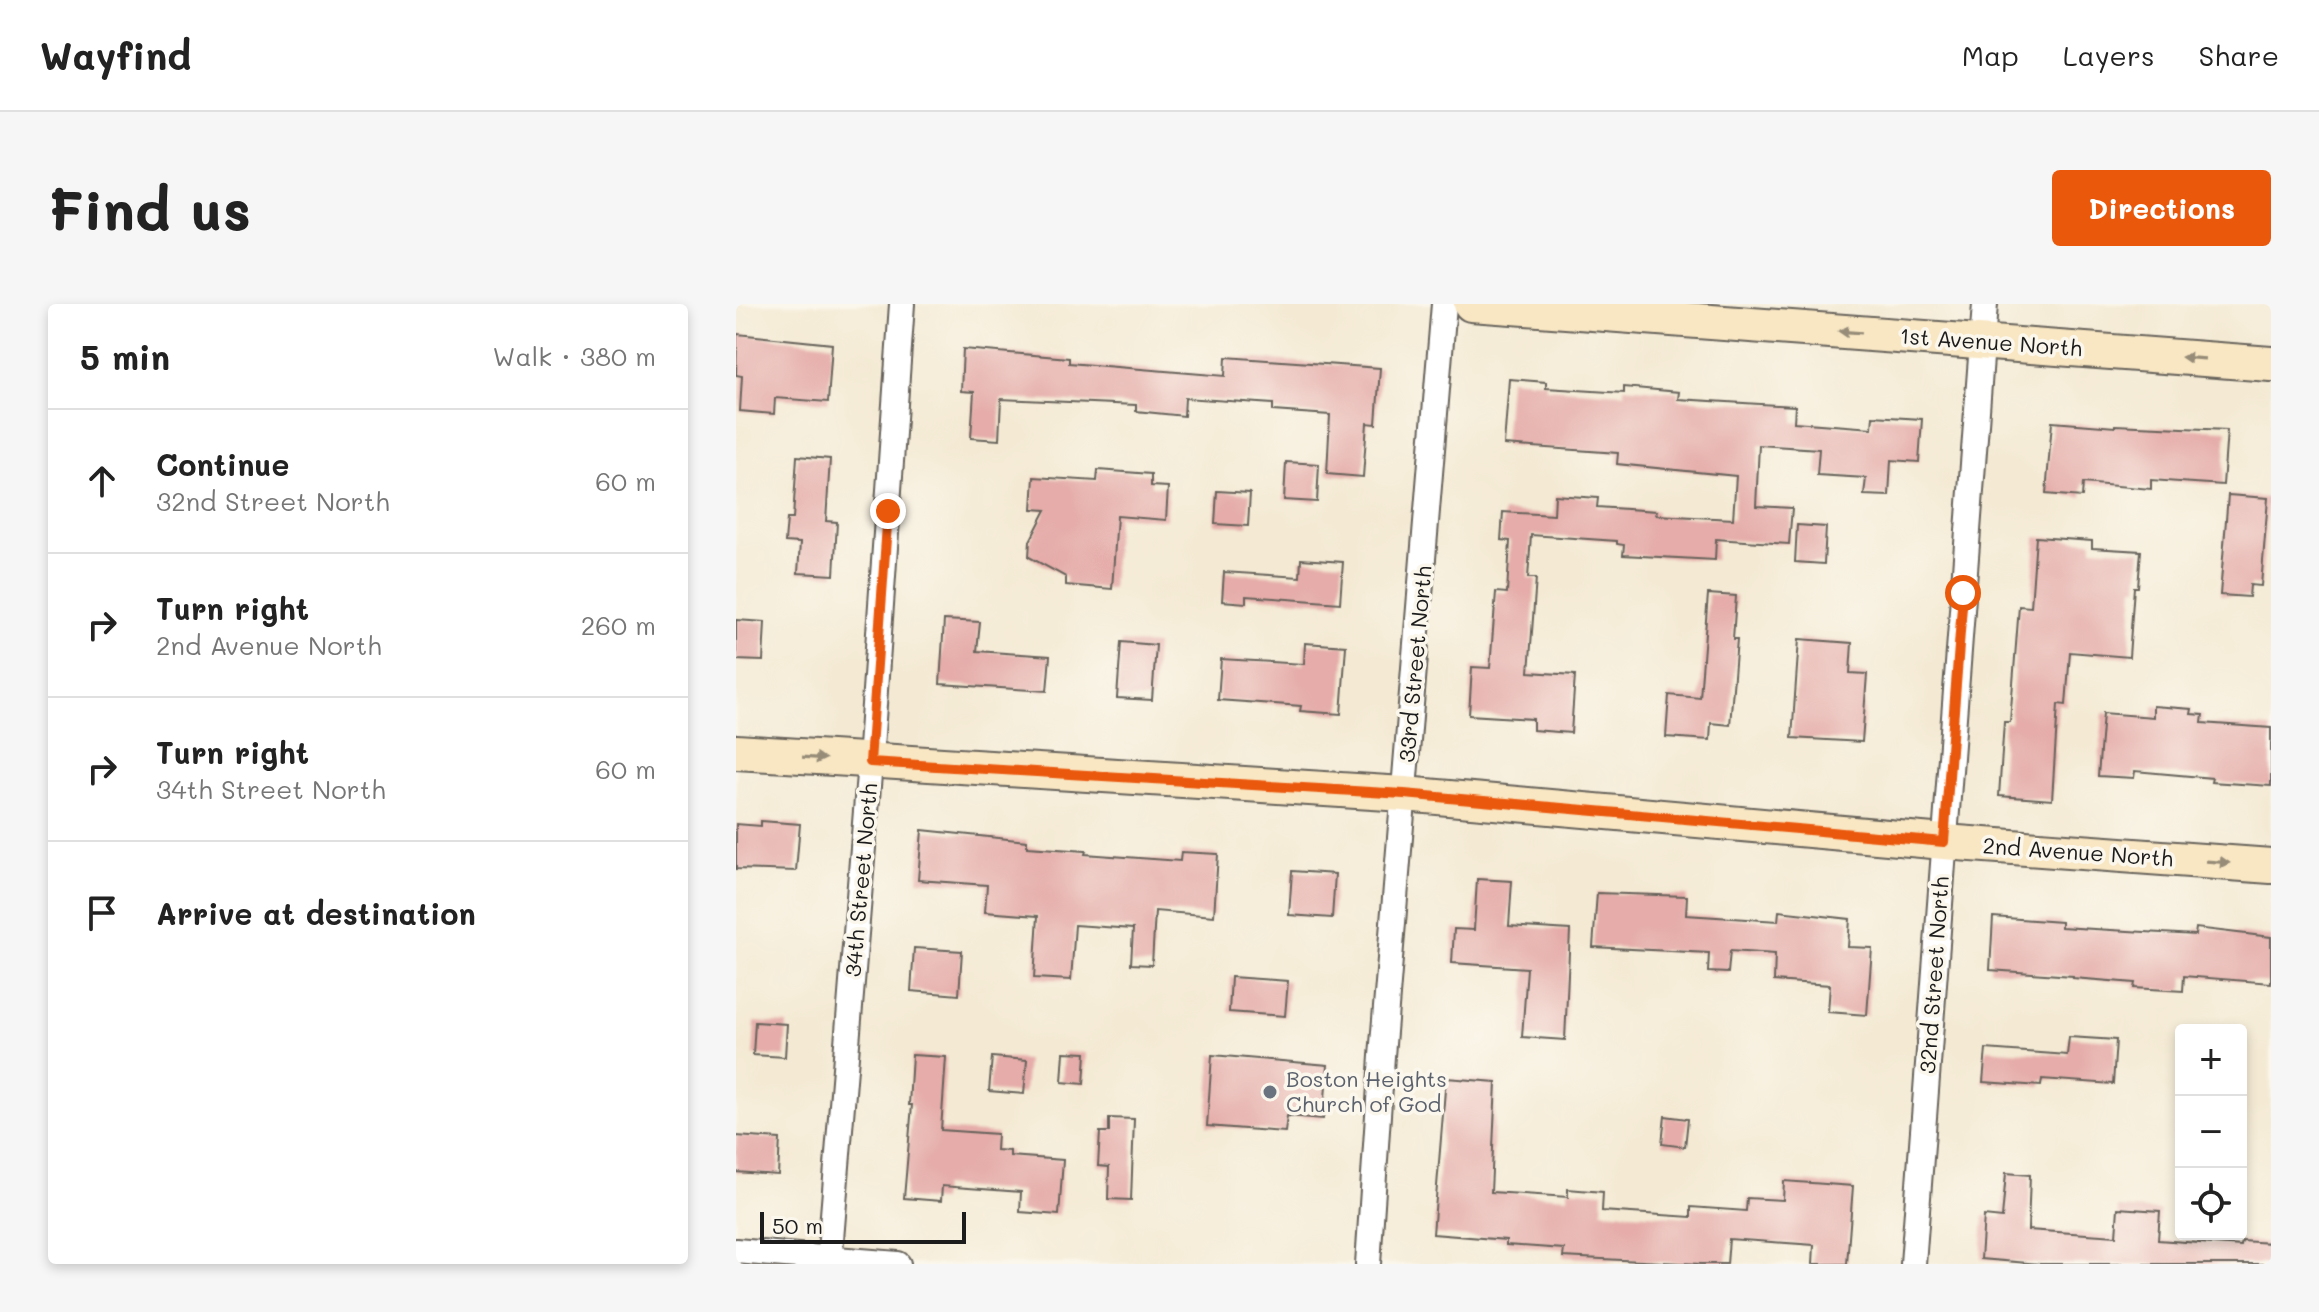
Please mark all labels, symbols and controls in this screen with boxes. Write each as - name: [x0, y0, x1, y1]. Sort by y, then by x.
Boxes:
- text: Wayfind: [40, 30, 191, 80]
- text: Map: [1962, 37, 2019, 73]
- text: Layers: [2063, 37, 2155, 73]
- text: Share: [2199, 37, 2279, 73]
- button: Directions: [2052, 170, 2271, 246]
- text: Find us: [48, 172, 251, 245]
- street label: 1st Avenue North: [1899, 321, 2083, 362]
- one-way arrow: [1837, 325, 1862, 338]
- text: 5 min: [80, 334, 170, 379]
- text: Walk · 380 m: [493, 339, 656, 373]
- one-way arrow: [2180, 351, 2205, 364]
- text: Continue: [156, 444, 289, 484]
- icon: ahead: [80, 459, 124, 503]
- text: 60 m: [595, 464, 656, 498]
- text: 32nd Street North: [156, 484, 390, 518]
- route end: [870, 493, 906, 529]
- street label: 33rd Street North: [1391, 564, 1438, 763]
- route start: [1945, 575, 1981, 611]
- text: Turn right: [156, 588, 309, 628]
- icon: right: [80, 603, 124, 647]
- text: 260 m: [581, 608, 656, 642]
- text: 2nd Avenue North: [156, 628, 382, 662]
- text: Turn right: [156, 732, 309, 772]
- icon: right: [80, 747, 124, 791]
- text: 60 m: [595, 752, 656, 786]
- one-way arrow: [802, 752, 827, 765]
- text: 34th Street North: [156, 772, 386, 806]
- street label: 34th Street North: [838, 782, 883, 978]
- street label: 2nd Avenue North: [1982, 830, 2174, 873]
- one-way arrow: [2206, 856, 2231, 869]
- street label: 32nd Street North: [1912, 875, 1955, 1075]
- icon: arrive: [80, 891, 124, 935]
- text: Arrive at destination: [156, 893, 476, 933]
- map controls: [2175, 1024, 2247, 1240]
- button: +: [2175, 1024, 2247, 1096]
- place label: Boston Heights Church of God: [1286, 1064, 1447, 1118]
- marker: Boston Heights Church of God: [1261, 1083, 1279, 1101]
- button: −: [2175, 1096, 2247, 1168]
- button: locate: [2175, 1168, 2247, 1240]
- scale bar: [760, 1208, 966, 1244]
- text: 50 m: [772, 1211, 823, 1240]

